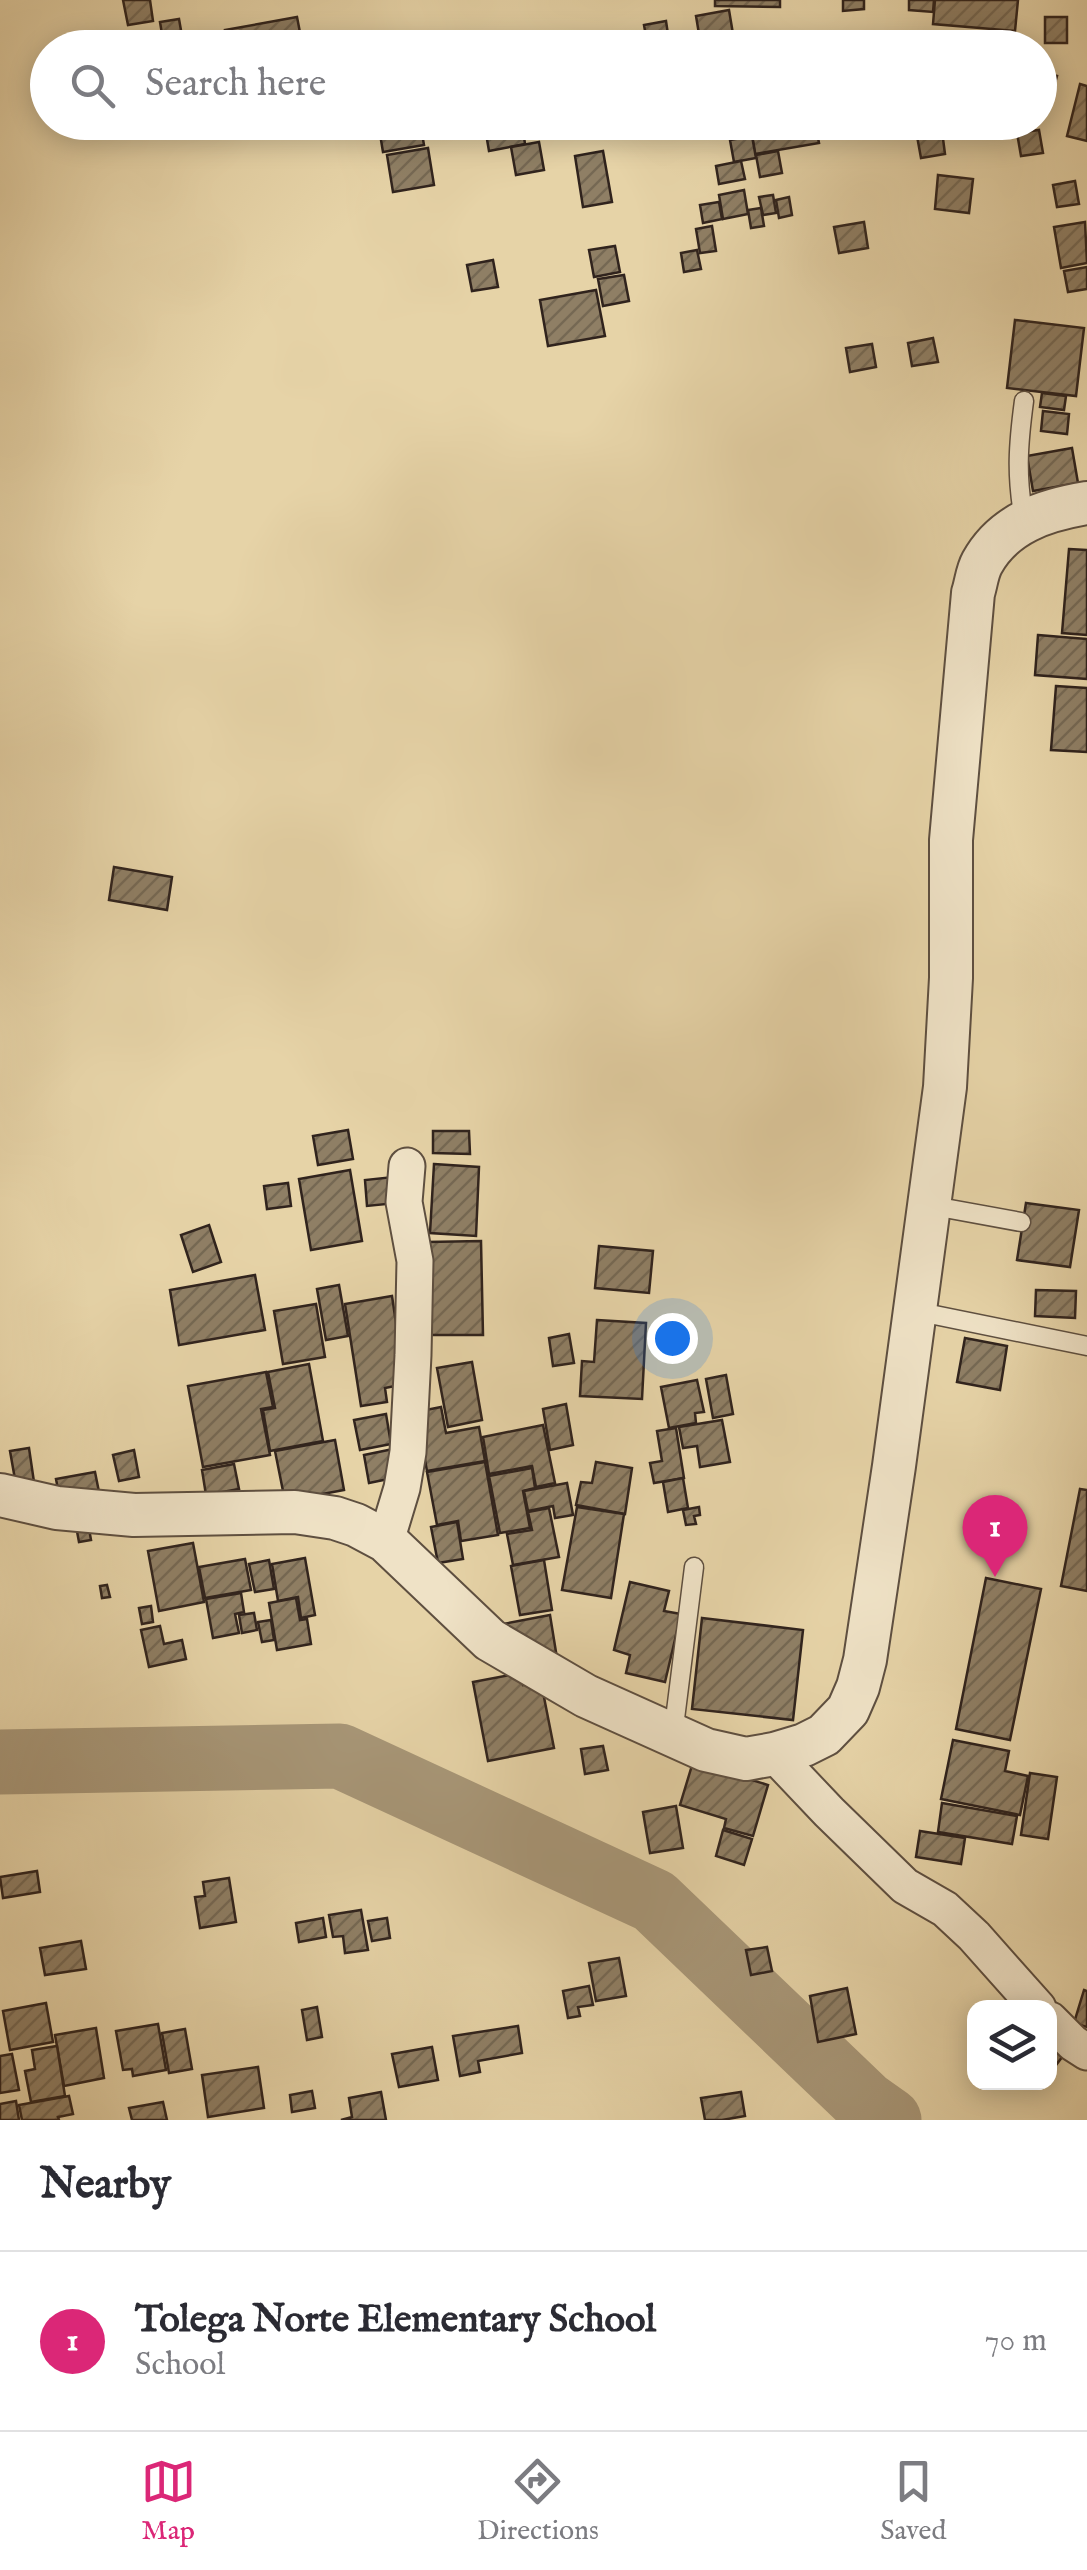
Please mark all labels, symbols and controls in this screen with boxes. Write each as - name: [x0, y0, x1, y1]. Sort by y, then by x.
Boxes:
- search box: [30, 30, 1057, 140]
- icon: search: [65, 58, 120, 113]
- text: Search here: [145, 61, 326, 109]
- your location: [647, 1313, 698, 1364]
- pin: 1: [962, 1494, 1028, 1577]
- map controls: [967, 2000, 1057, 2090]
- button: layers: [967, 2000, 1057, 2090]
- text: Nearby: [40, 2159, 171, 2212]
- text: Tolega Norte Elementary School: [135, 2297, 656, 2345]
- text: 1: [67, 2321, 78, 2362]
- text: 70 m: [985, 2321, 1047, 2362]
- text: School: [135, 2345, 225, 2386]
- tab: Map: [141, 2454, 196, 2549]
- tab: Directions: [477, 2454, 599, 2549]
- tab: Saved: [880, 2454, 946, 2549]

